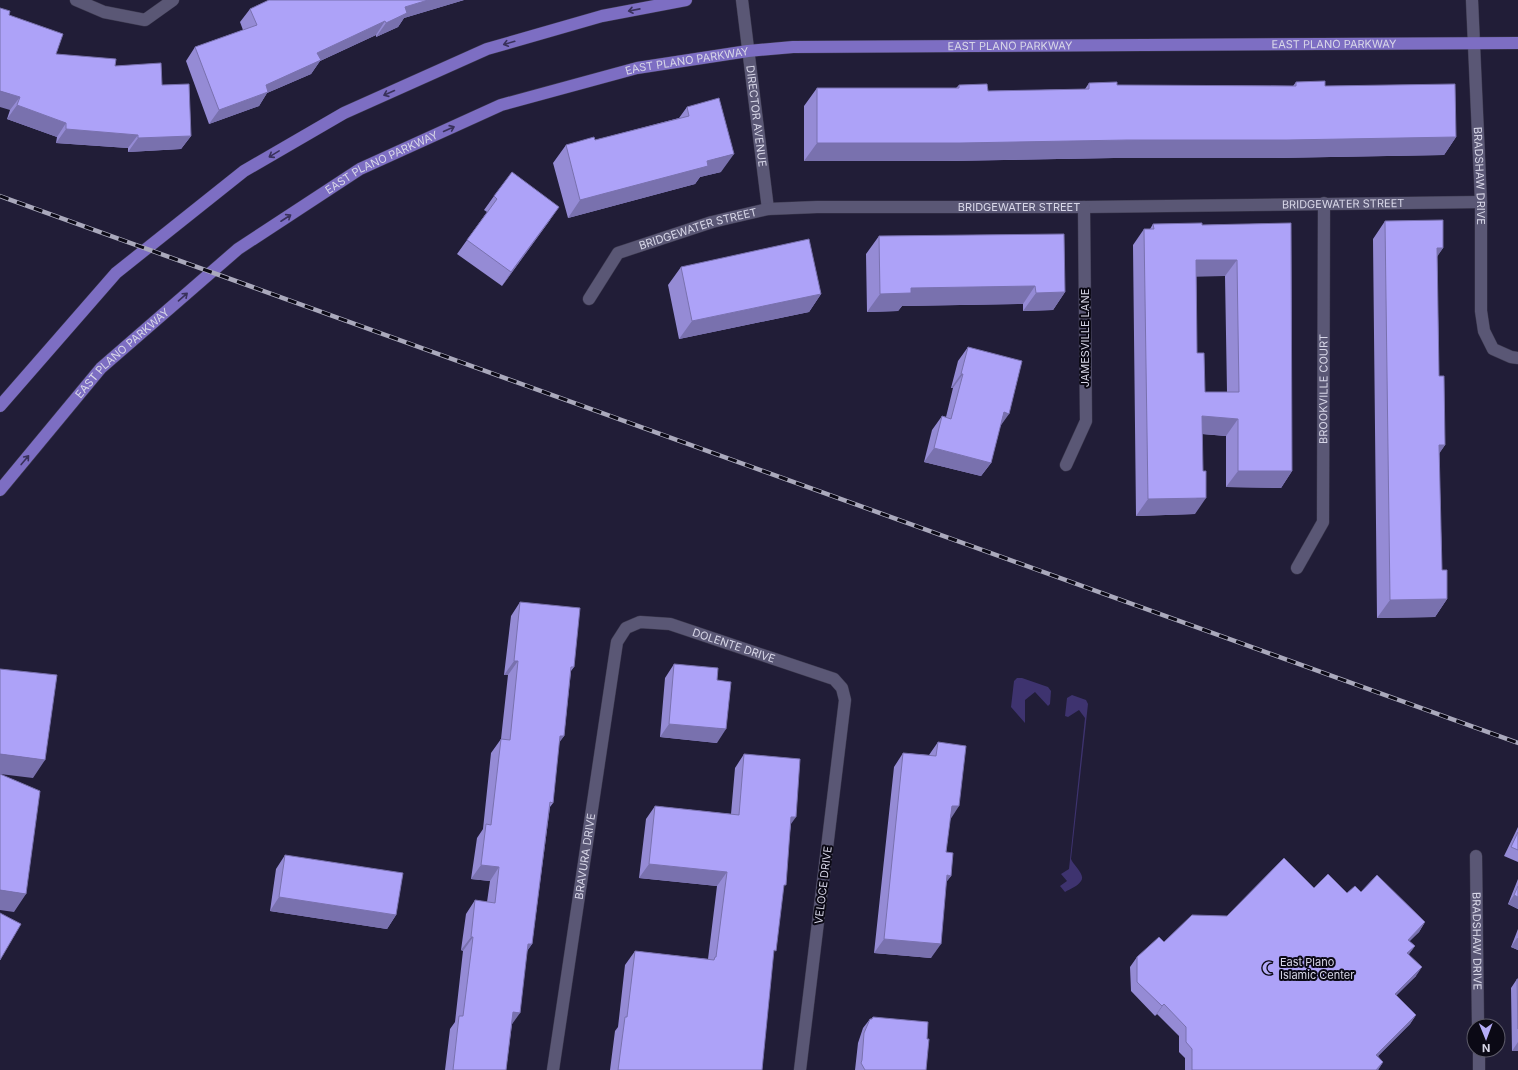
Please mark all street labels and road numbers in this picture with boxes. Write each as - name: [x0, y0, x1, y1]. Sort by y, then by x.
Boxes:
- street label: EAST PLANO PARKWAY: [1271, 37, 1397, 51]
- street label: EAST PLANO PARKWAY: [947, 38, 1073, 53]
- street label: EAST PLANO PARKWAY: [624, 44, 750, 78]
- street label: DIRECTOR AVENUE: [743, 65, 770, 168]
- street label: BRADSHAW DRIVE: [1471, 126, 1488, 225]
- street label: EAST PLANO PARKWAY: [323, 127, 441, 197]
- street label: BRIDGEWATER STREET: [1282, 196, 1404, 212]
- street label: BRIDGEWATER STREET: [958, 200, 1080, 214]
- street label: BRIDGEWATER STREET: [637, 205, 758, 253]
- street label: JAMESVILLE LANE: [1078, 289, 1092, 387]
- street label: EAST PLANO PARKWAY: [72, 305, 172, 401]
- street label: BROOKVILLE COURT: [1316, 334, 1331, 444]
- street label: DOLENTE DRIVE: [691, 625, 777, 666]
- street label: BRAVURA DRIVE: [572, 812, 598, 900]
- street label: VELOCE DRIVE: [811, 845, 835, 925]
- street label: BRADSHAW DRIVE: [1469, 892, 1485, 990]

